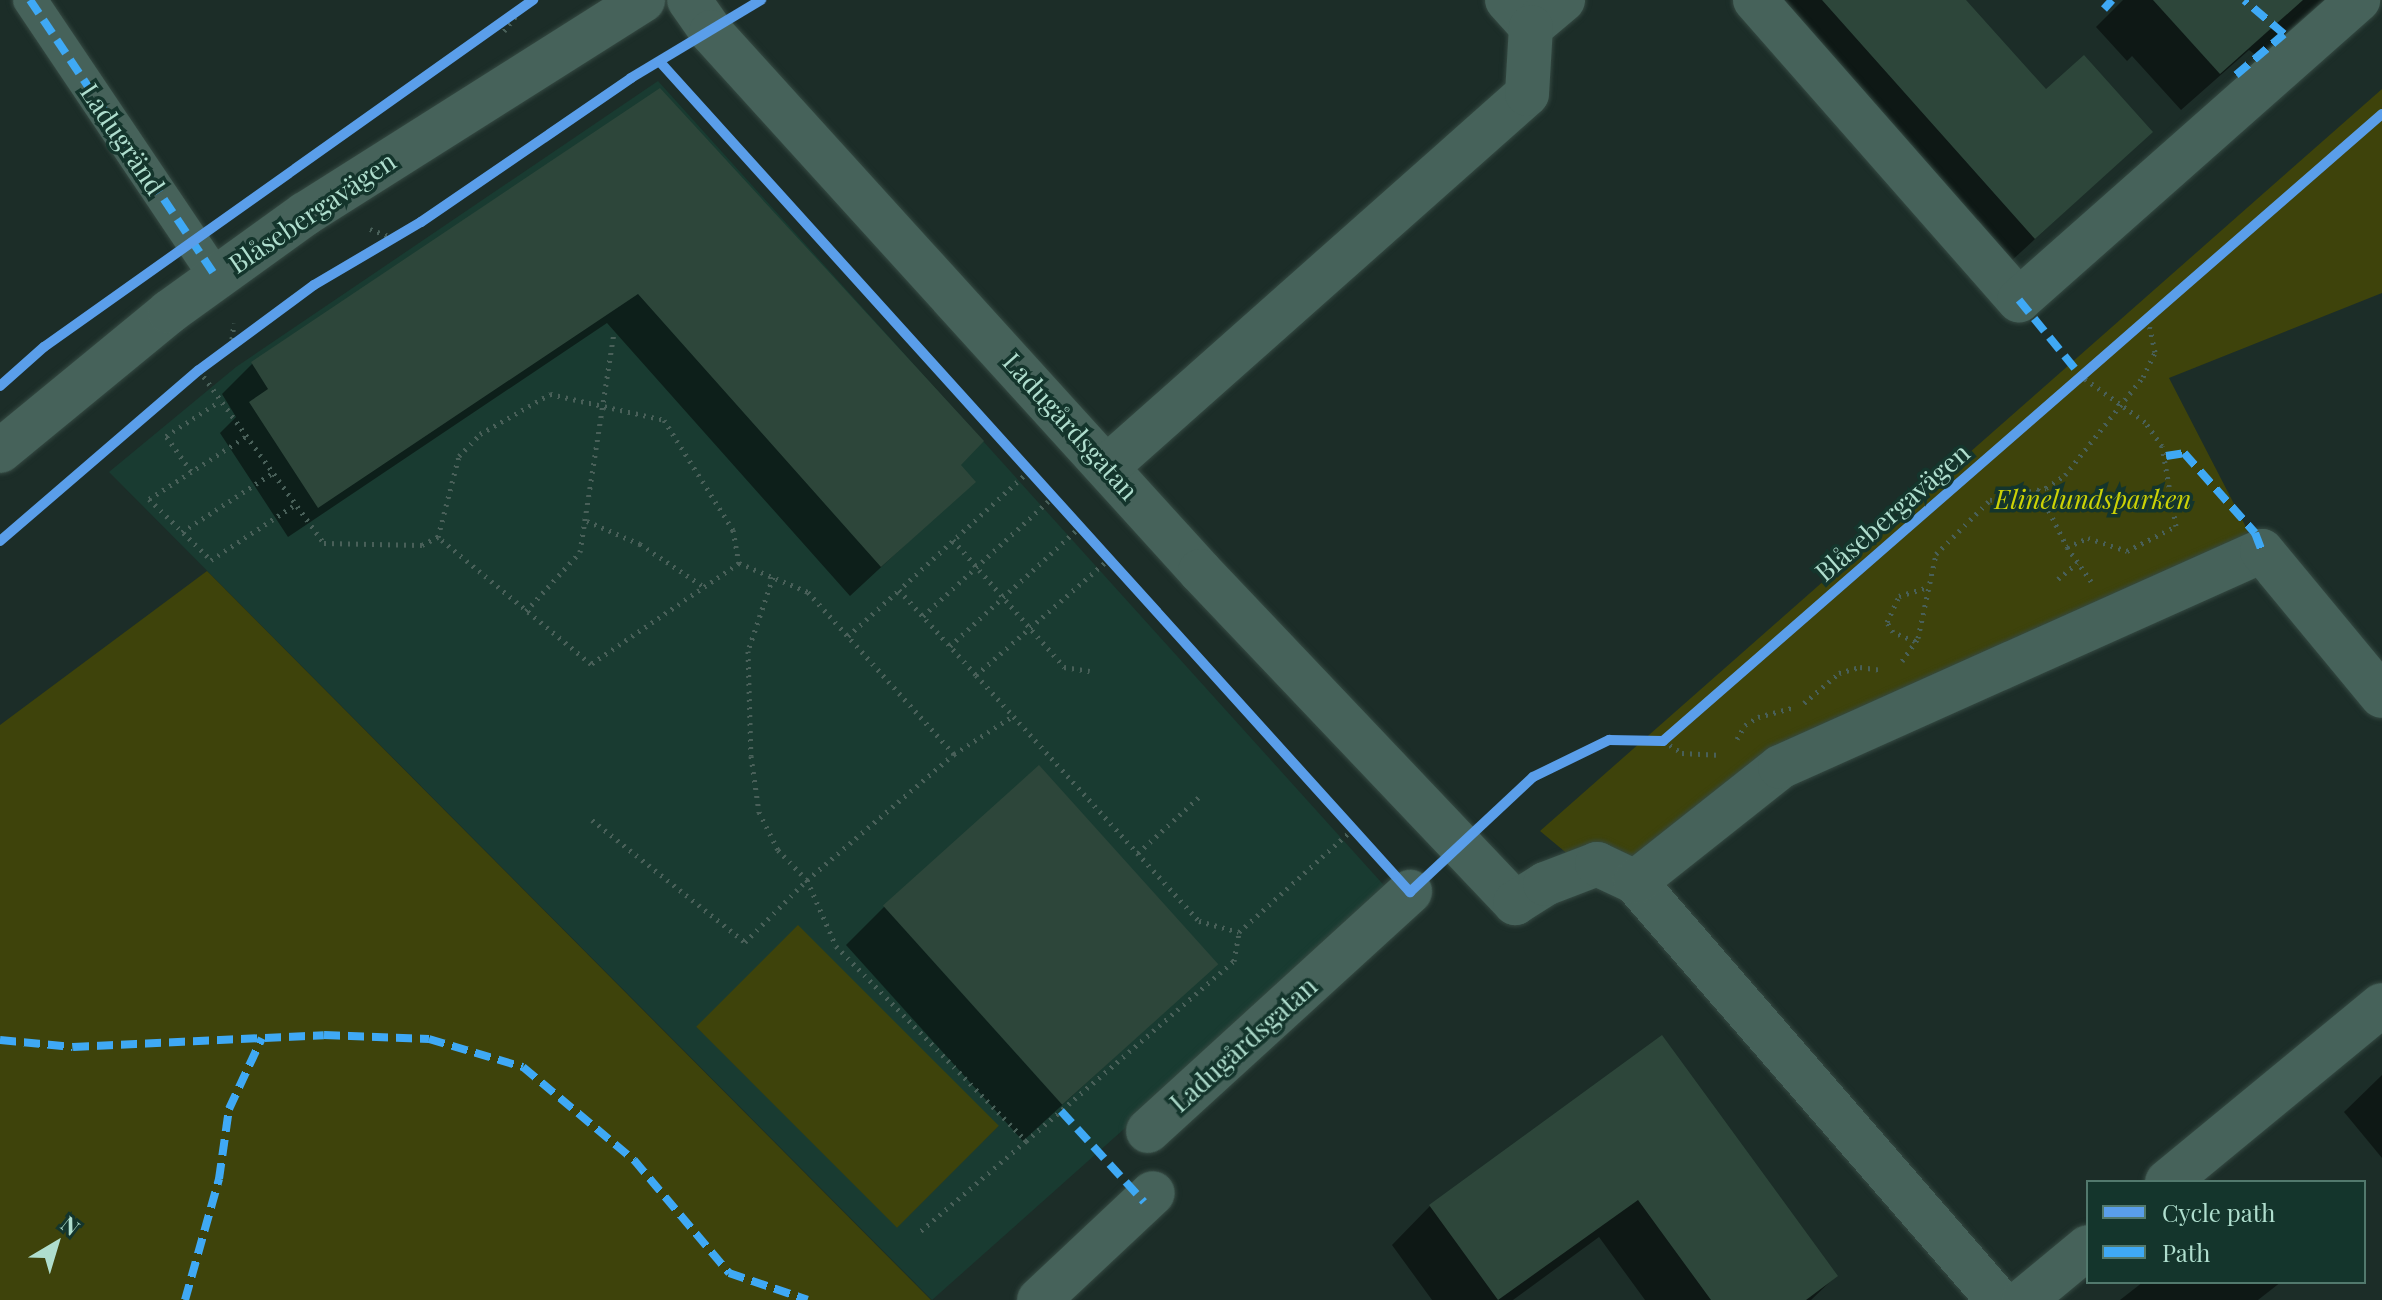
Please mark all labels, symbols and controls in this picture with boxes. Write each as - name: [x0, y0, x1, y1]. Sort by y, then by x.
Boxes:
- street label: Ladugränd: [74, 77, 172, 201]
- street label: Blåsebergavägen: [223, 145, 401, 279]
- street label: Ladugårdsgatan: [997, 346, 1145, 506]
- street label: Blåsebergavägen: [1808, 436, 1976, 588]
- park label: Elinelundsparken: [1995, 483, 2191, 515]
- street label: Ladugårdsgatan: [1163, 970, 1323, 1118]
- legend: [2086, 1180, 2366, 1284]
- text: Cycle path: [2162, 1196, 2275, 1228]
- north arrow: [16, 1204, 96, 1284]
- text: N: [55, 1208, 86, 1242]
- text: Path: [2162, 1236, 2210, 1268]

